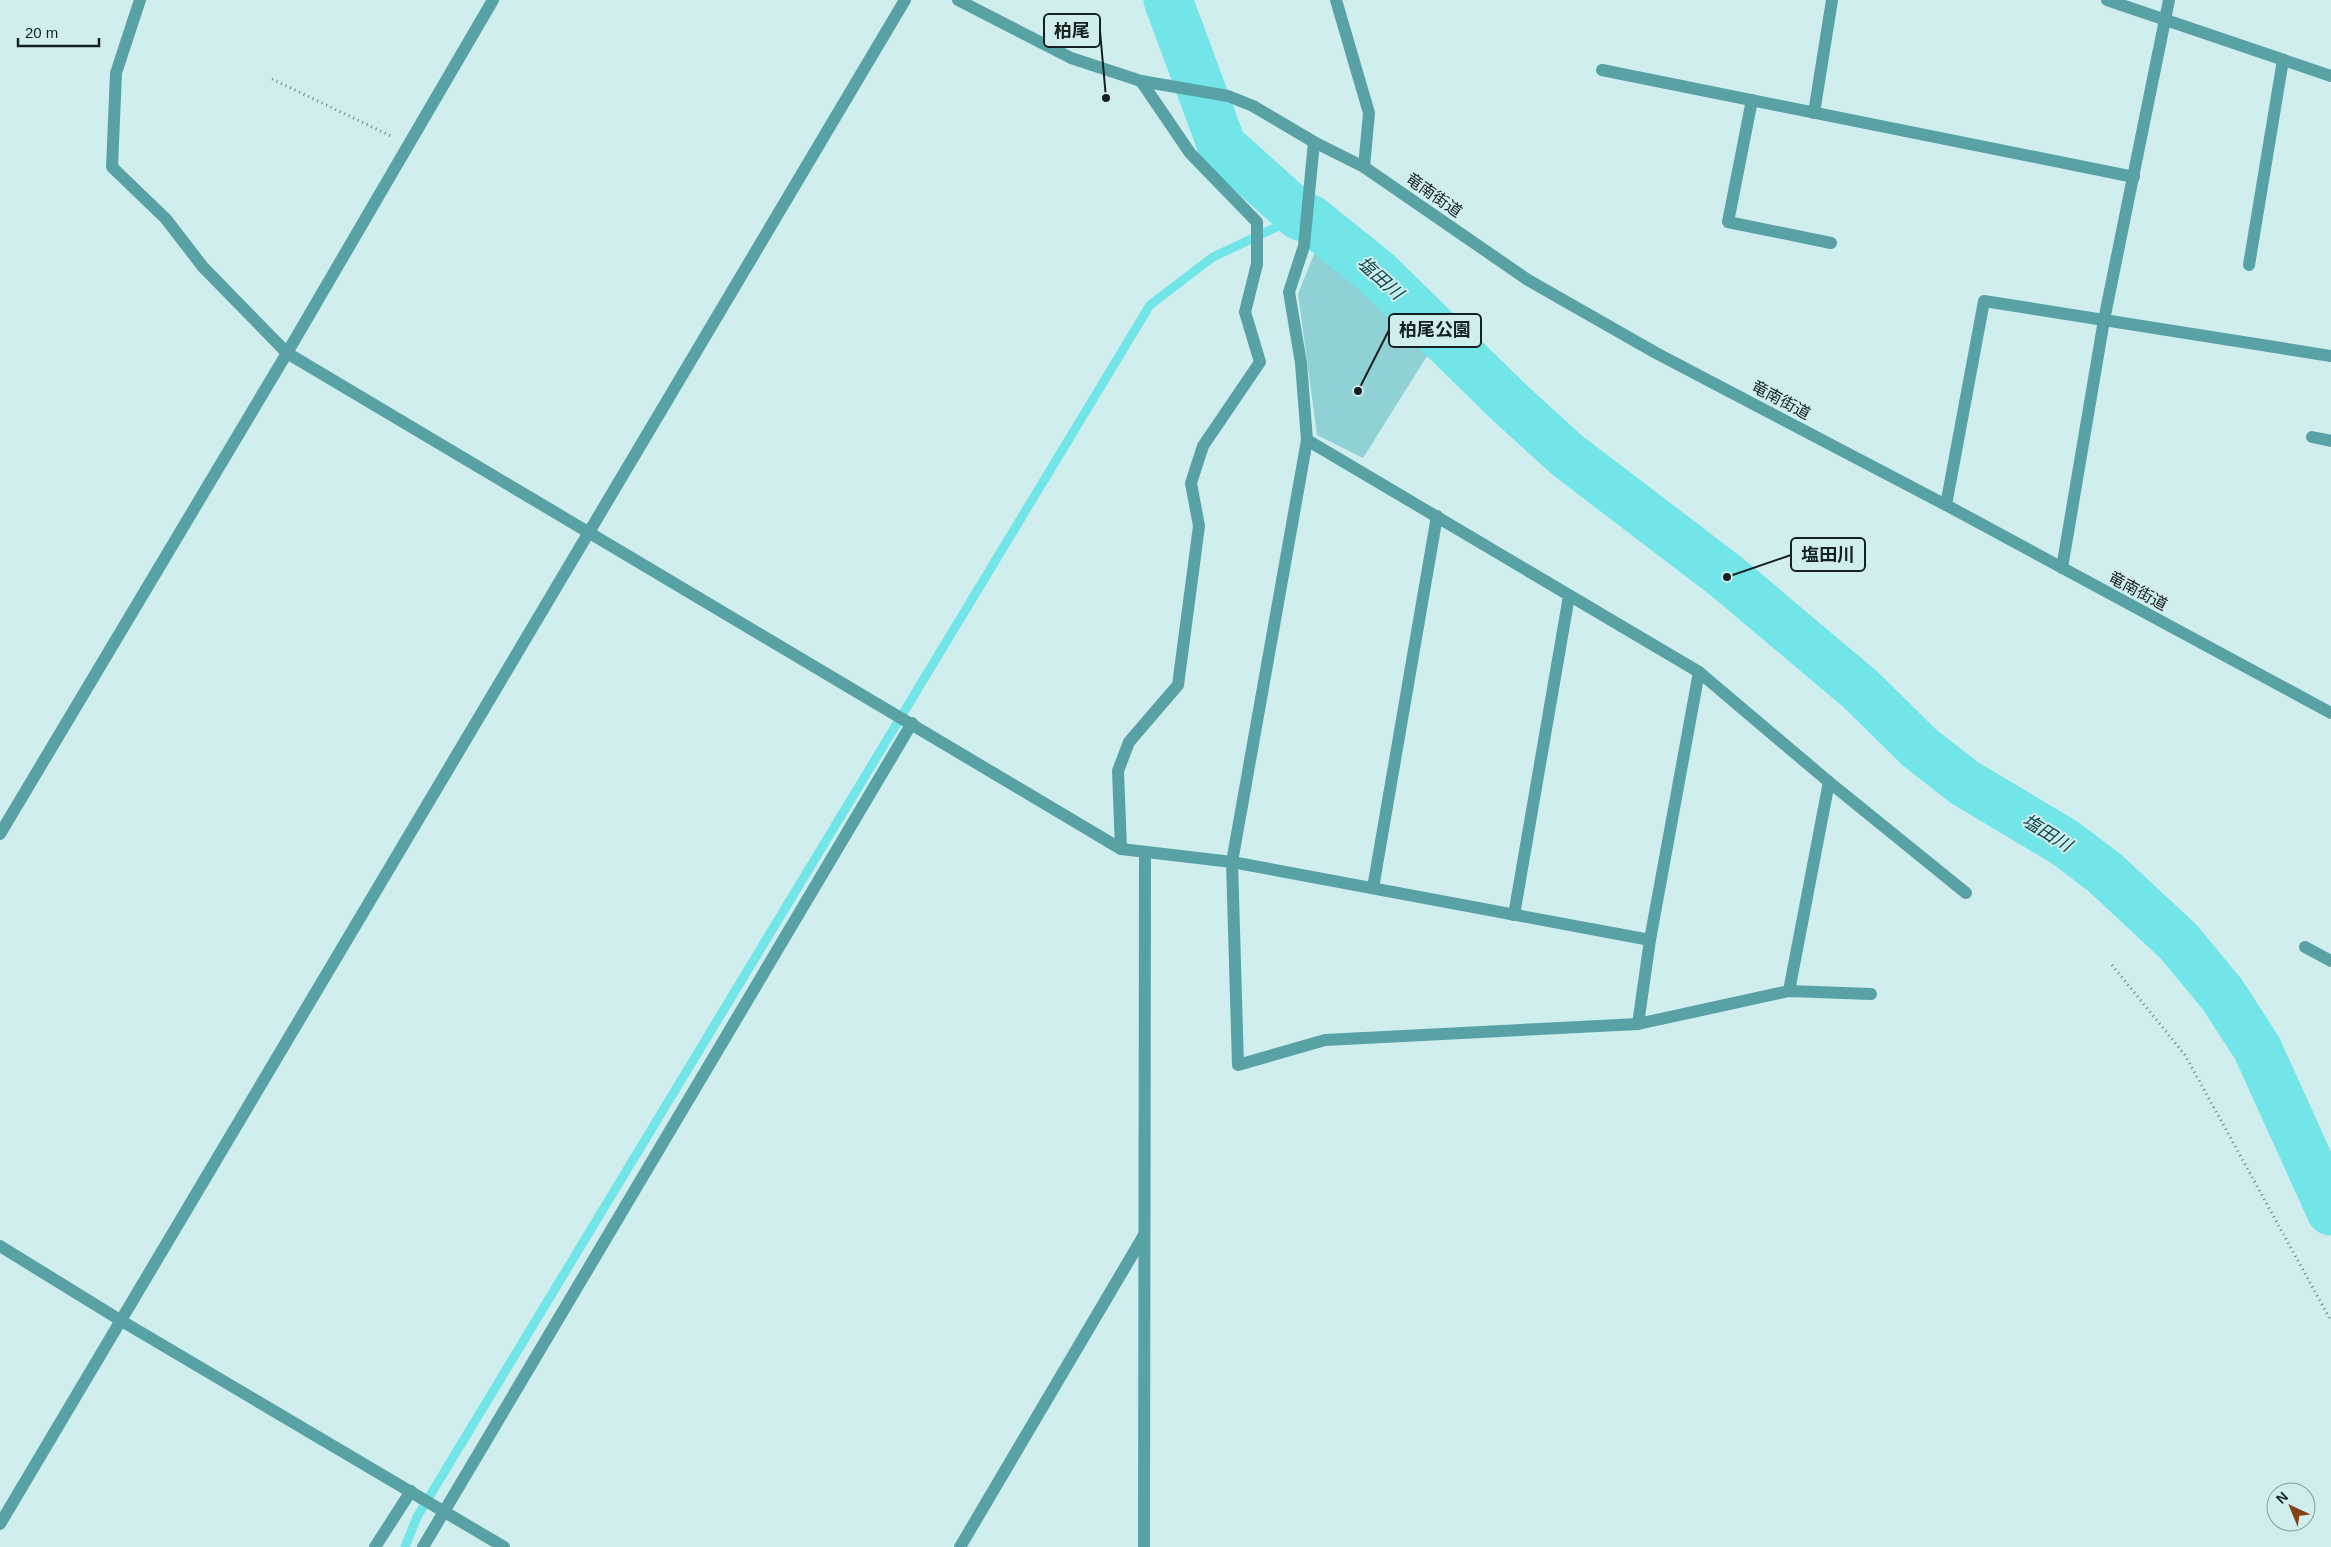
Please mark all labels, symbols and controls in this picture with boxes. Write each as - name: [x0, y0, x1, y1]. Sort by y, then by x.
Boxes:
- callout: 柏尾: [1044, 14, 1100, 47]
- scale bar: [18, 15, 99, 47]
- text: 柏尾: [1054, 21, 1090, 41]
- text: 20 m: [25, 24, 58, 41]
- street label: 竜南街道: [1403, 170, 1465, 220]
- water label: 塩田川: [1353, 253, 1408, 305]
- callout: 柏尾公園: [1389, 314, 1481, 347]
- text: 柏尾公園: [1399, 320, 1471, 340]
- street label: 竜南街道: [1749, 377, 1813, 423]
- callout: 塩田川: [1791, 538, 1865, 571]
- text: 塩田川: [1801, 545, 1855, 565]
- street label: 竜南街道: [2106, 568, 2170, 614]
- water label: 塩田川: [2019, 810, 2077, 857]
- north arrow: [2266, 1482, 2316, 1532]
- text: N: [2273, 1488, 2291, 1507]

